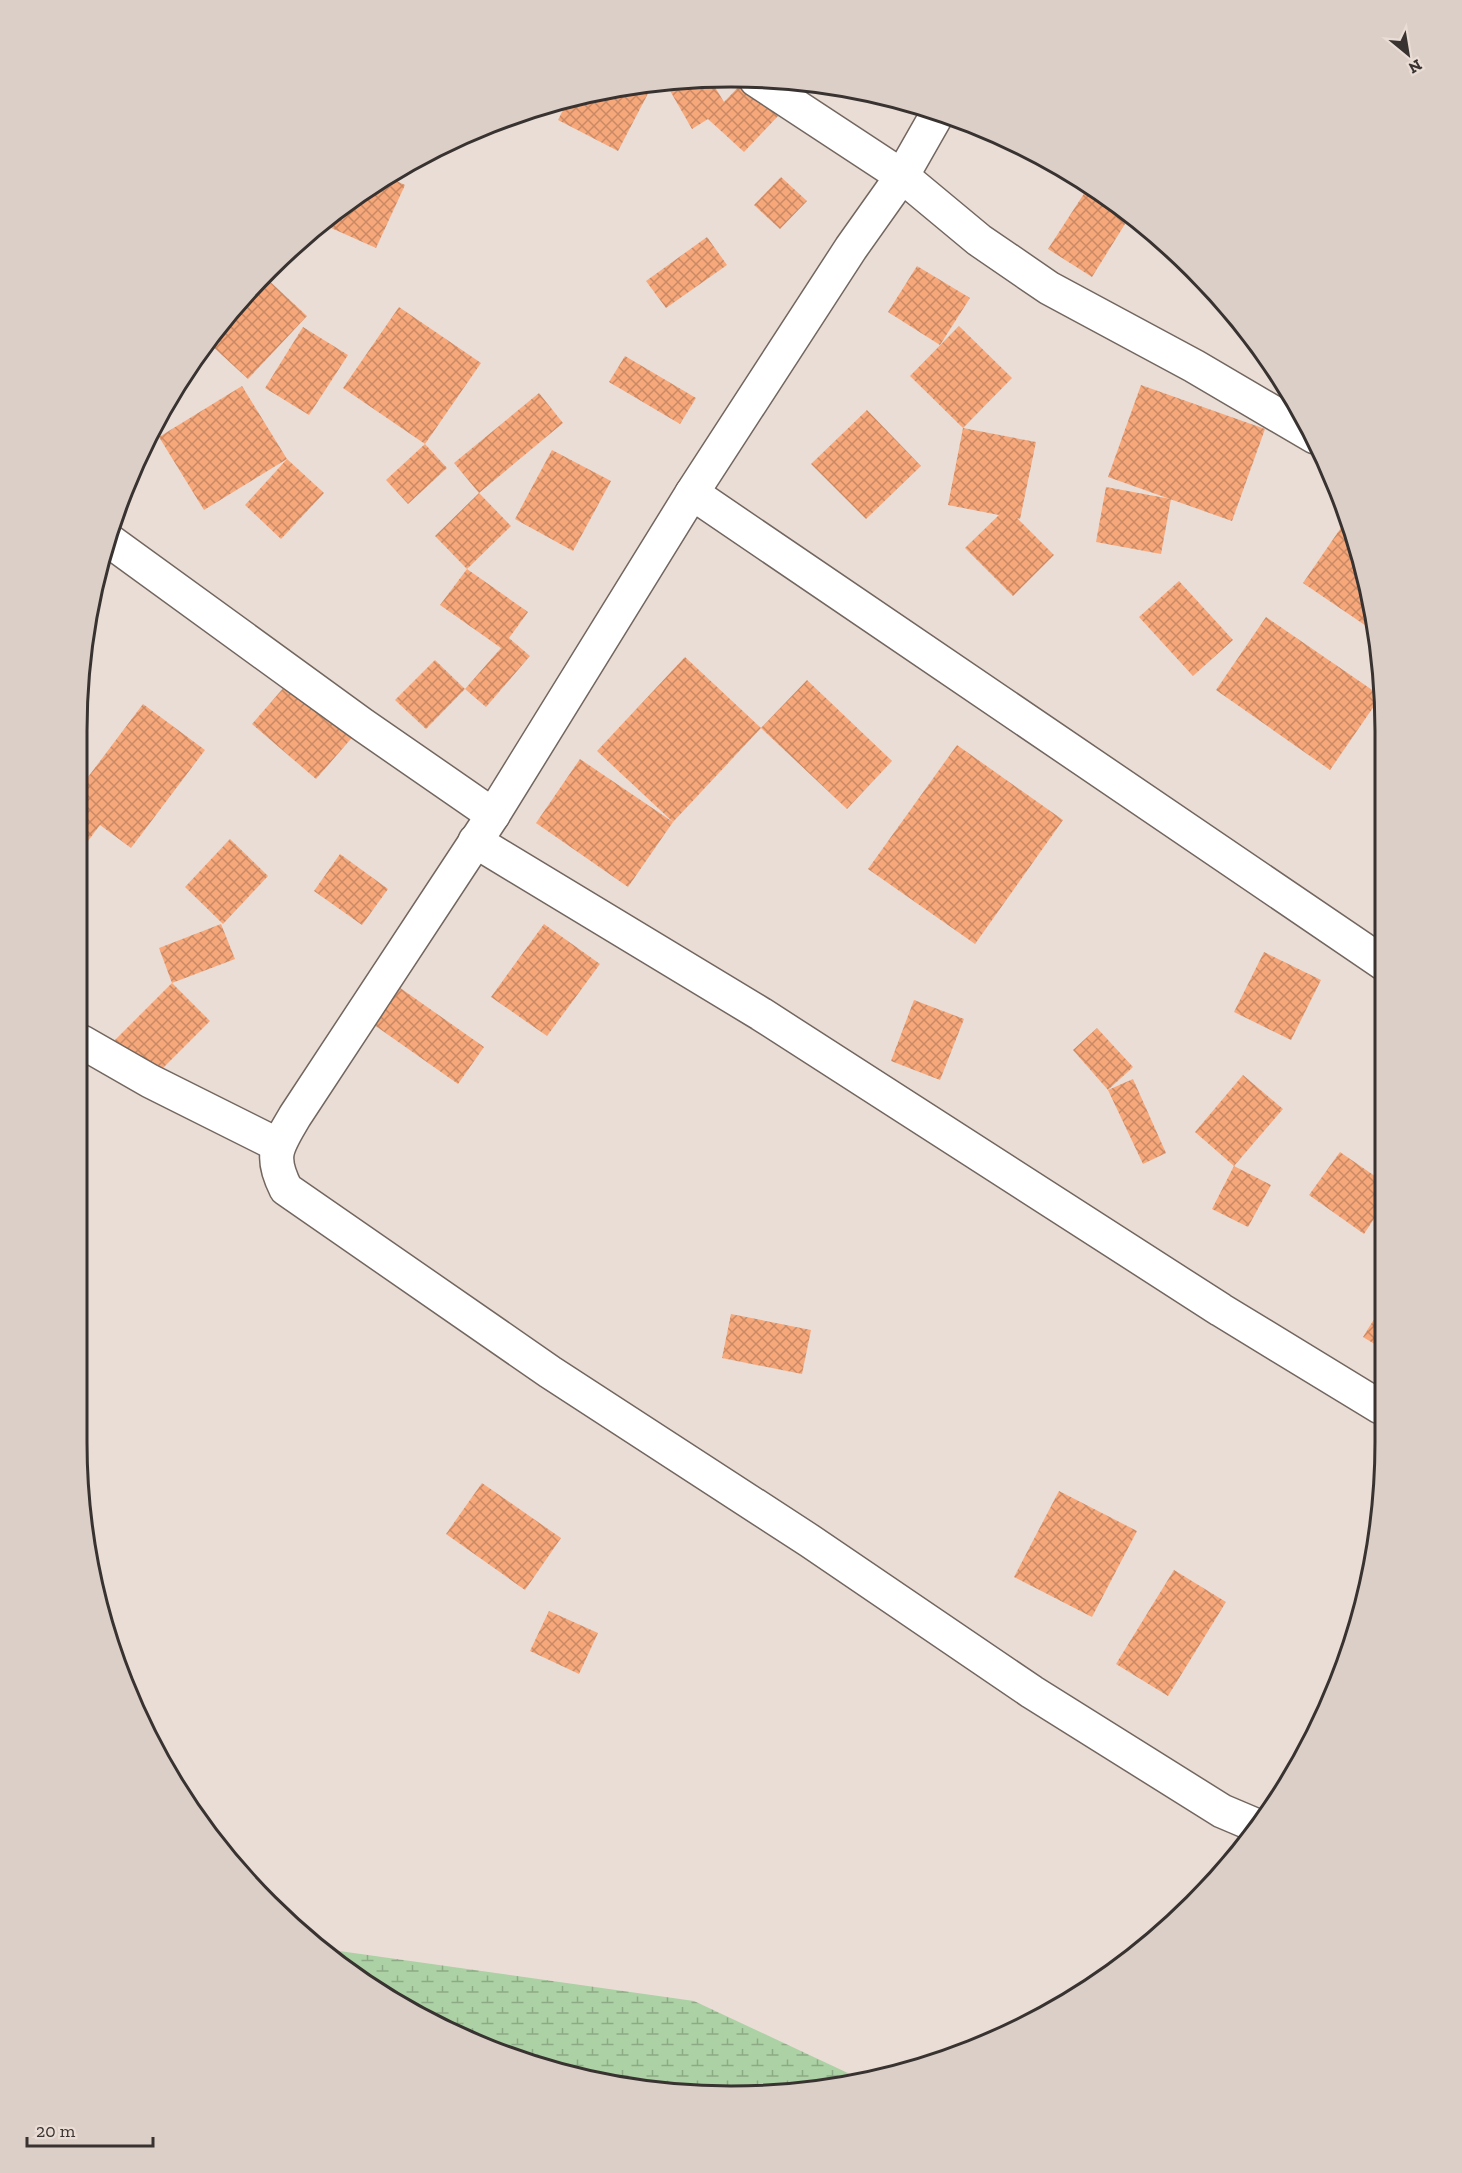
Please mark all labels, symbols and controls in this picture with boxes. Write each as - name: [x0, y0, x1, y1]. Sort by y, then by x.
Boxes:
- north arrow: [1378, 24, 1438, 84]
- text: N: [1405, 55, 1425, 78]
- scale bar: [27, 2110, 153, 2148]
- text: 20 m: [36, 2120, 76, 2142]

